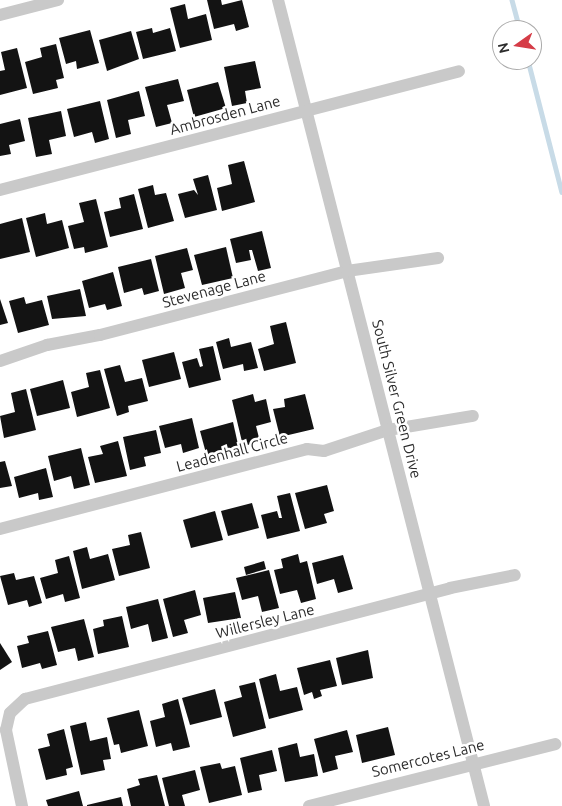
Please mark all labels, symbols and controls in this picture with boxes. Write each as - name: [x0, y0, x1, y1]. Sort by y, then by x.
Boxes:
- north arrow: [492, 20, 542, 70]
- text: N: [494, 41, 512, 55]
- street label: Ambrosden Lane: [168, 92, 282, 138]
- street label: Stevenage Lane: [160, 267, 268, 311]
- street label: South Silver Green Drive: [369, 318, 425, 480]
- street label: Leadenhall Circle: [174, 428, 290, 476]
- street label: Willersley Lane: [214, 600, 316, 642]
- street label: Somercotes Lane: [370, 735, 486, 781]

